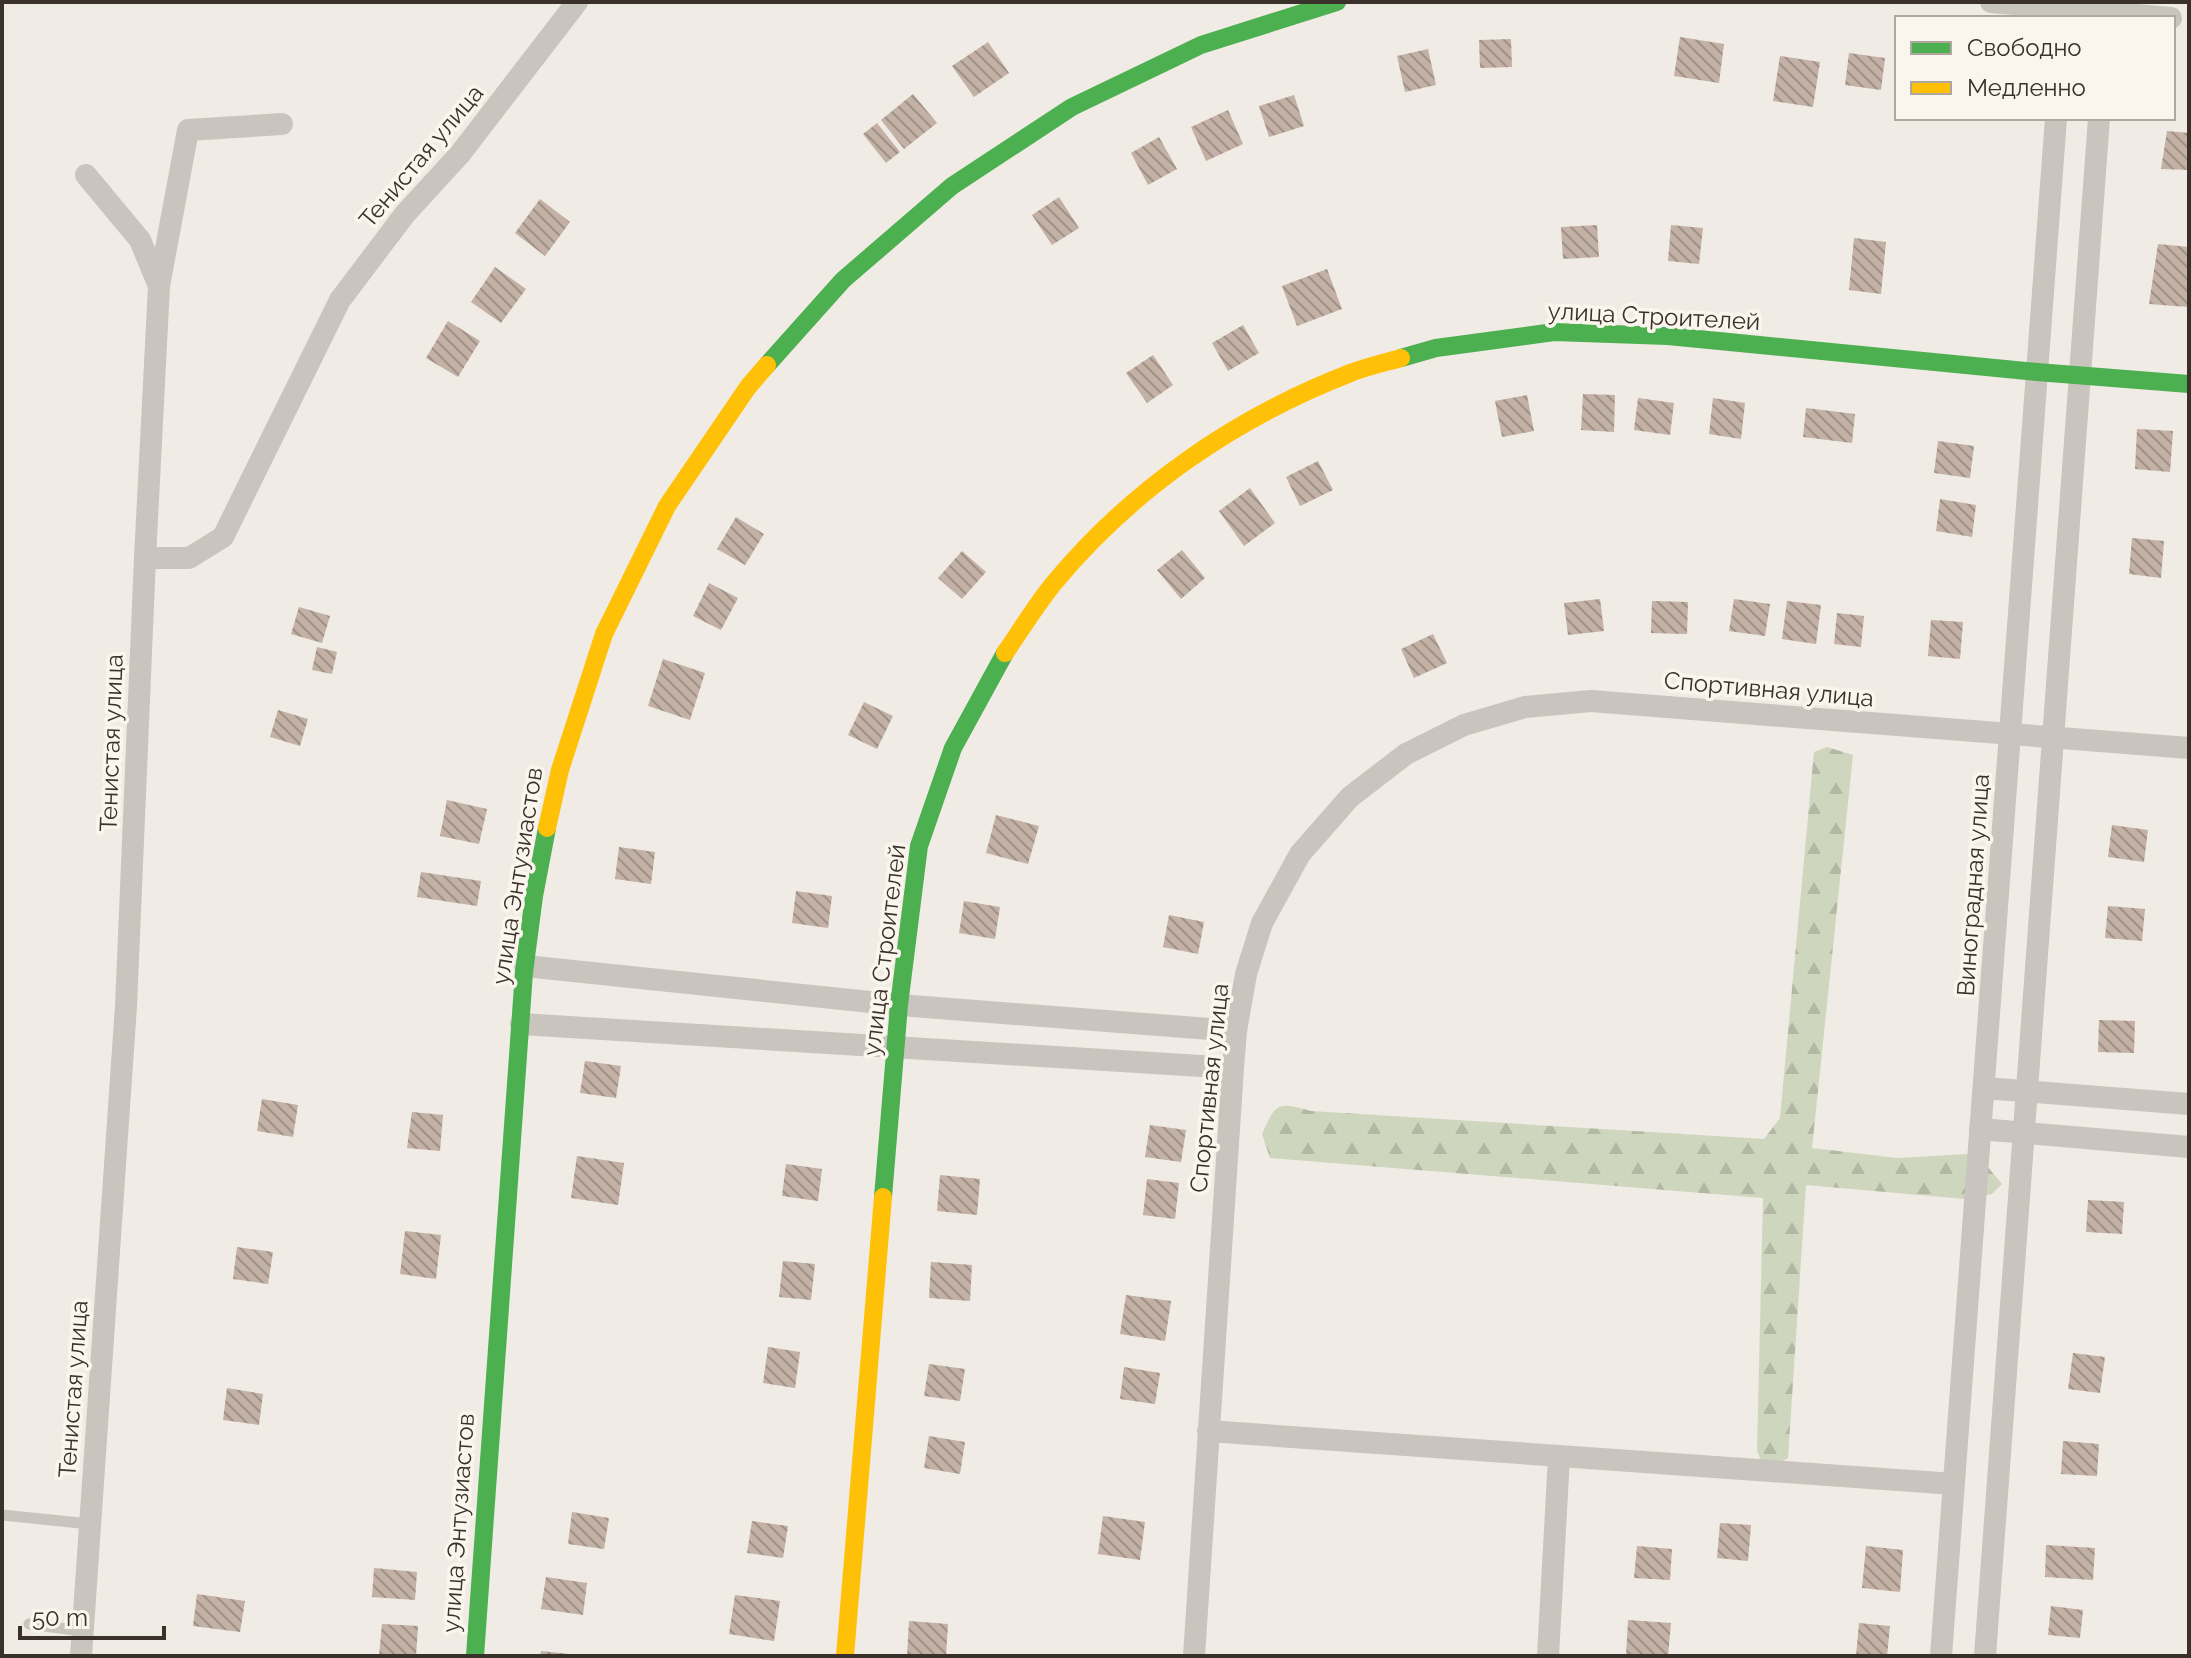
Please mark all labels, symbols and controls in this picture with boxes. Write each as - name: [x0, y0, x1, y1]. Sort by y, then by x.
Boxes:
- legend: [1895, 16, 2175, 120]
- text: Свободно: [1967, 33, 2082, 62]
- text: Медленно: [1967, 73, 2086, 102]
- street label: Тенистая улица: [353, 79, 489, 233]
- street label: улица Строителей: [1547, 296, 1761, 336]
- street label: Тенистая улица: [93, 654, 129, 832]
- street label: Спортивная улица: [1663, 665, 1875, 713]
- street label: улица Энтузиастов: [485, 765, 549, 987]
- street label: Виноградная улица: [1951, 773, 1995, 997]
- street label: улица Строителей: [857, 843, 911, 1057]
- street label: Спортивная улица: [1184, 982, 1234, 1194]
- street label: Тенистая улица: [52, 1299, 94, 1479]
- street label: улица Энтузиастов: [436, 1412, 480, 1634]
- scale bar: [20, 1590, 164, 1640]
- text: 50 m: [32, 1603, 88, 1632]

